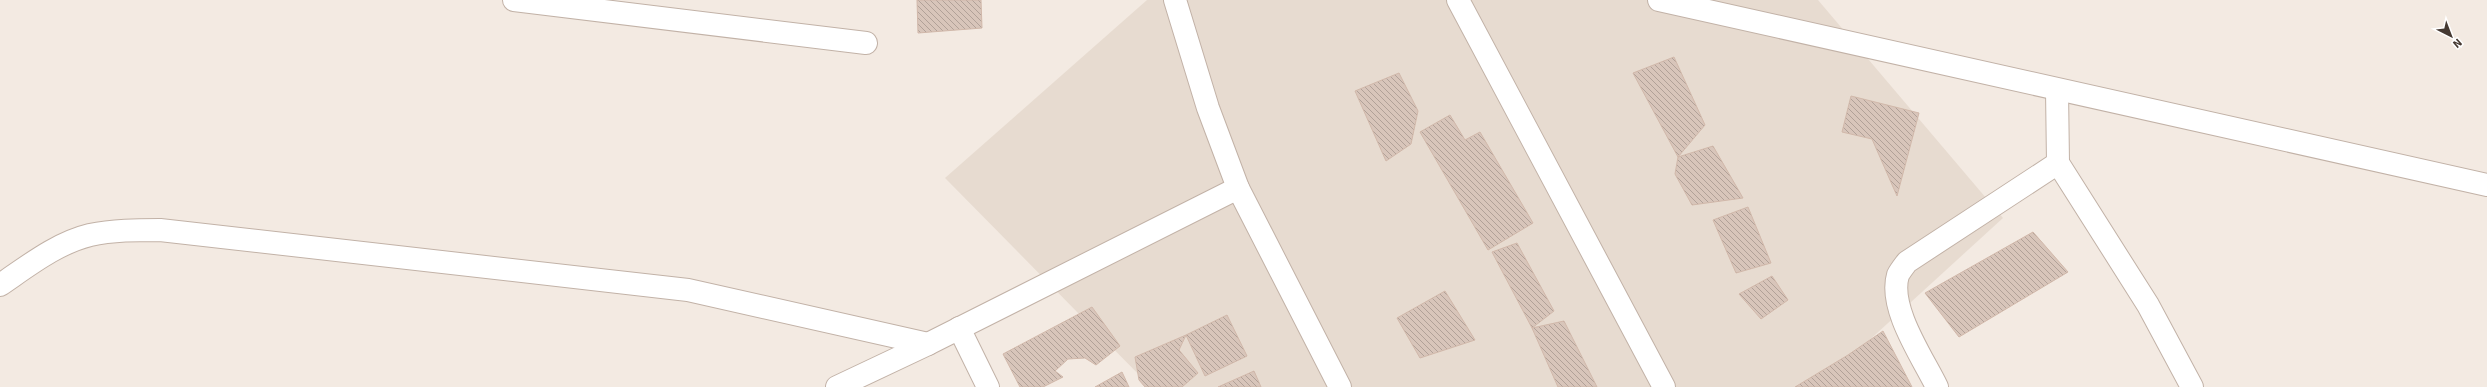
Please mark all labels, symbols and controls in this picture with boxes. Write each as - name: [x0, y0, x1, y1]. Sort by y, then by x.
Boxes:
- north arrow: [2431, 16, 2471, 56]
- text: N: [2450, 36, 2465, 50]

